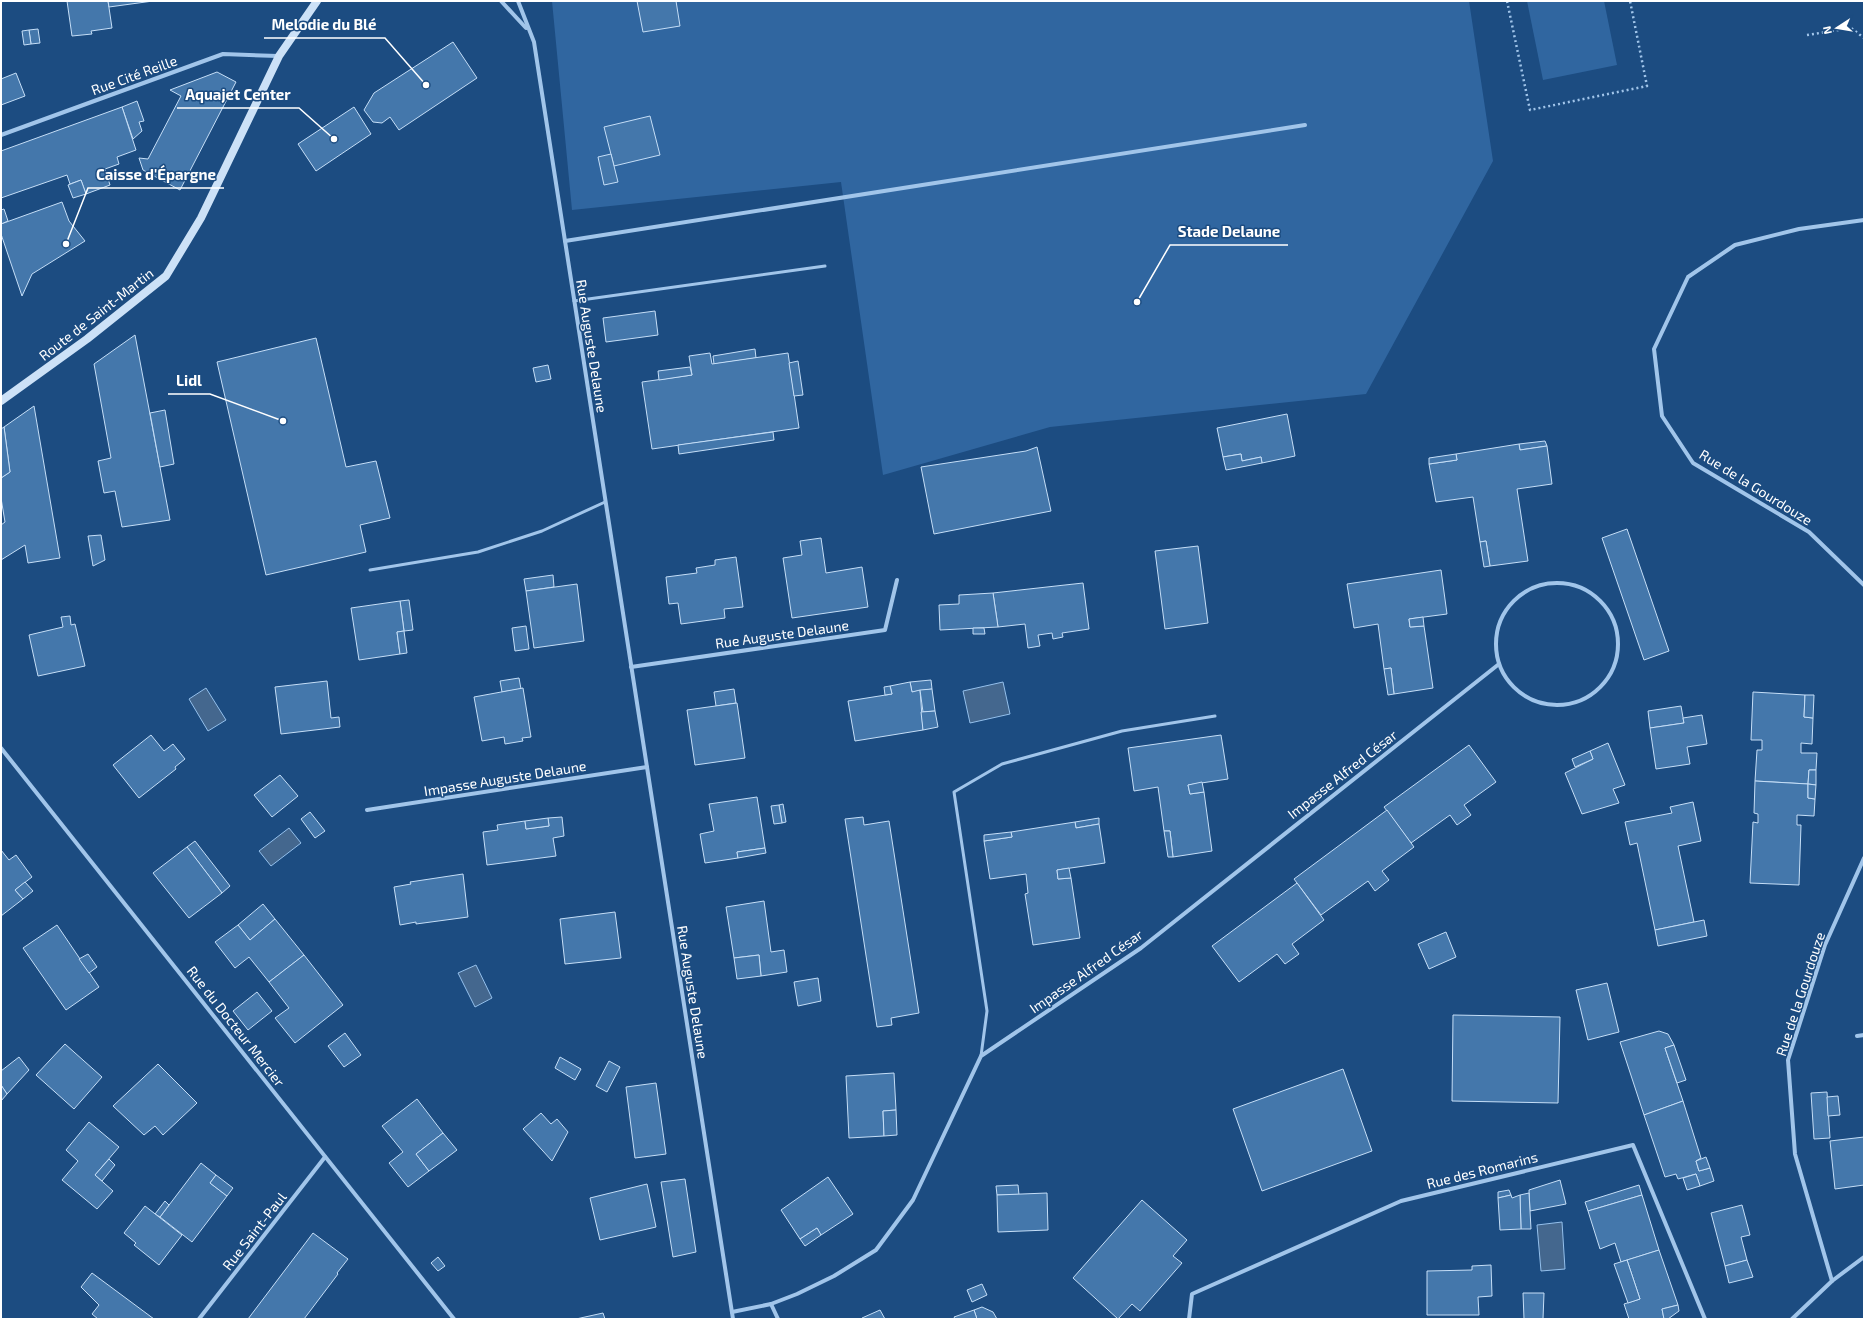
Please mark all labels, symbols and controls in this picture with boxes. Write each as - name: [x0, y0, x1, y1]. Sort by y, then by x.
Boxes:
- north arrow: [1817, 8, 1857, 48]
- callout: Melodie du Blé: [264, 11, 385, 38]
- text: Melodie du Blé: [272, 15, 376, 33]
- text: N: [1820, 25, 1834, 35]
- street label: Rue Cité Reille: [89, 52, 179, 98]
- callout: Aquajet Center: [177, 81, 299, 108]
- text: Aquajet Center: [185, 85, 291, 103]
- callout: Caisse d'Épargne: [88, 161, 224, 188]
- text: Caisse d'Épargne: [96, 164, 216, 183]
- callout: Stade Delaune: [1170, 218, 1288, 245]
- text: Stade Delaune: [1178, 222, 1280, 240]
- street label: Route de Saint-Martin: [35, 264, 157, 364]
- street label: Rue Auguste Delaune: [573, 278, 611, 414]
- callout: Lidl: [168, 367, 210, 394]
- text: Lidl: [176, 371, 202, 389]
- street label: Rue de la Gourdouze: [1696, 445, 1816, 529]
- street label: Rue Auguste Delaune: [714, 616, 850, 652]
- street label: Impasse Alfred César: [1284, 726, 1400, 822]
- street label: Impasse Auguste Delaune: [423, 757, 587, 799]
- street label: Rue Auguste Delaune: [674, 924, 712, 1060]
- street label: Impasse Alfred César: [1026, 925, 1146, 1017]
- street label: Rue de la Gourdouze: [1772, 930, 1828, 1058]
- street label: Rue du Docteur Mercier: [184, 962, 289, 1090]
- street label: Rue des Romarins: [1425, 1148, 1539, 1192]
- street label: Rue Saint-Paul: [218, 1188, 290, 1273]

